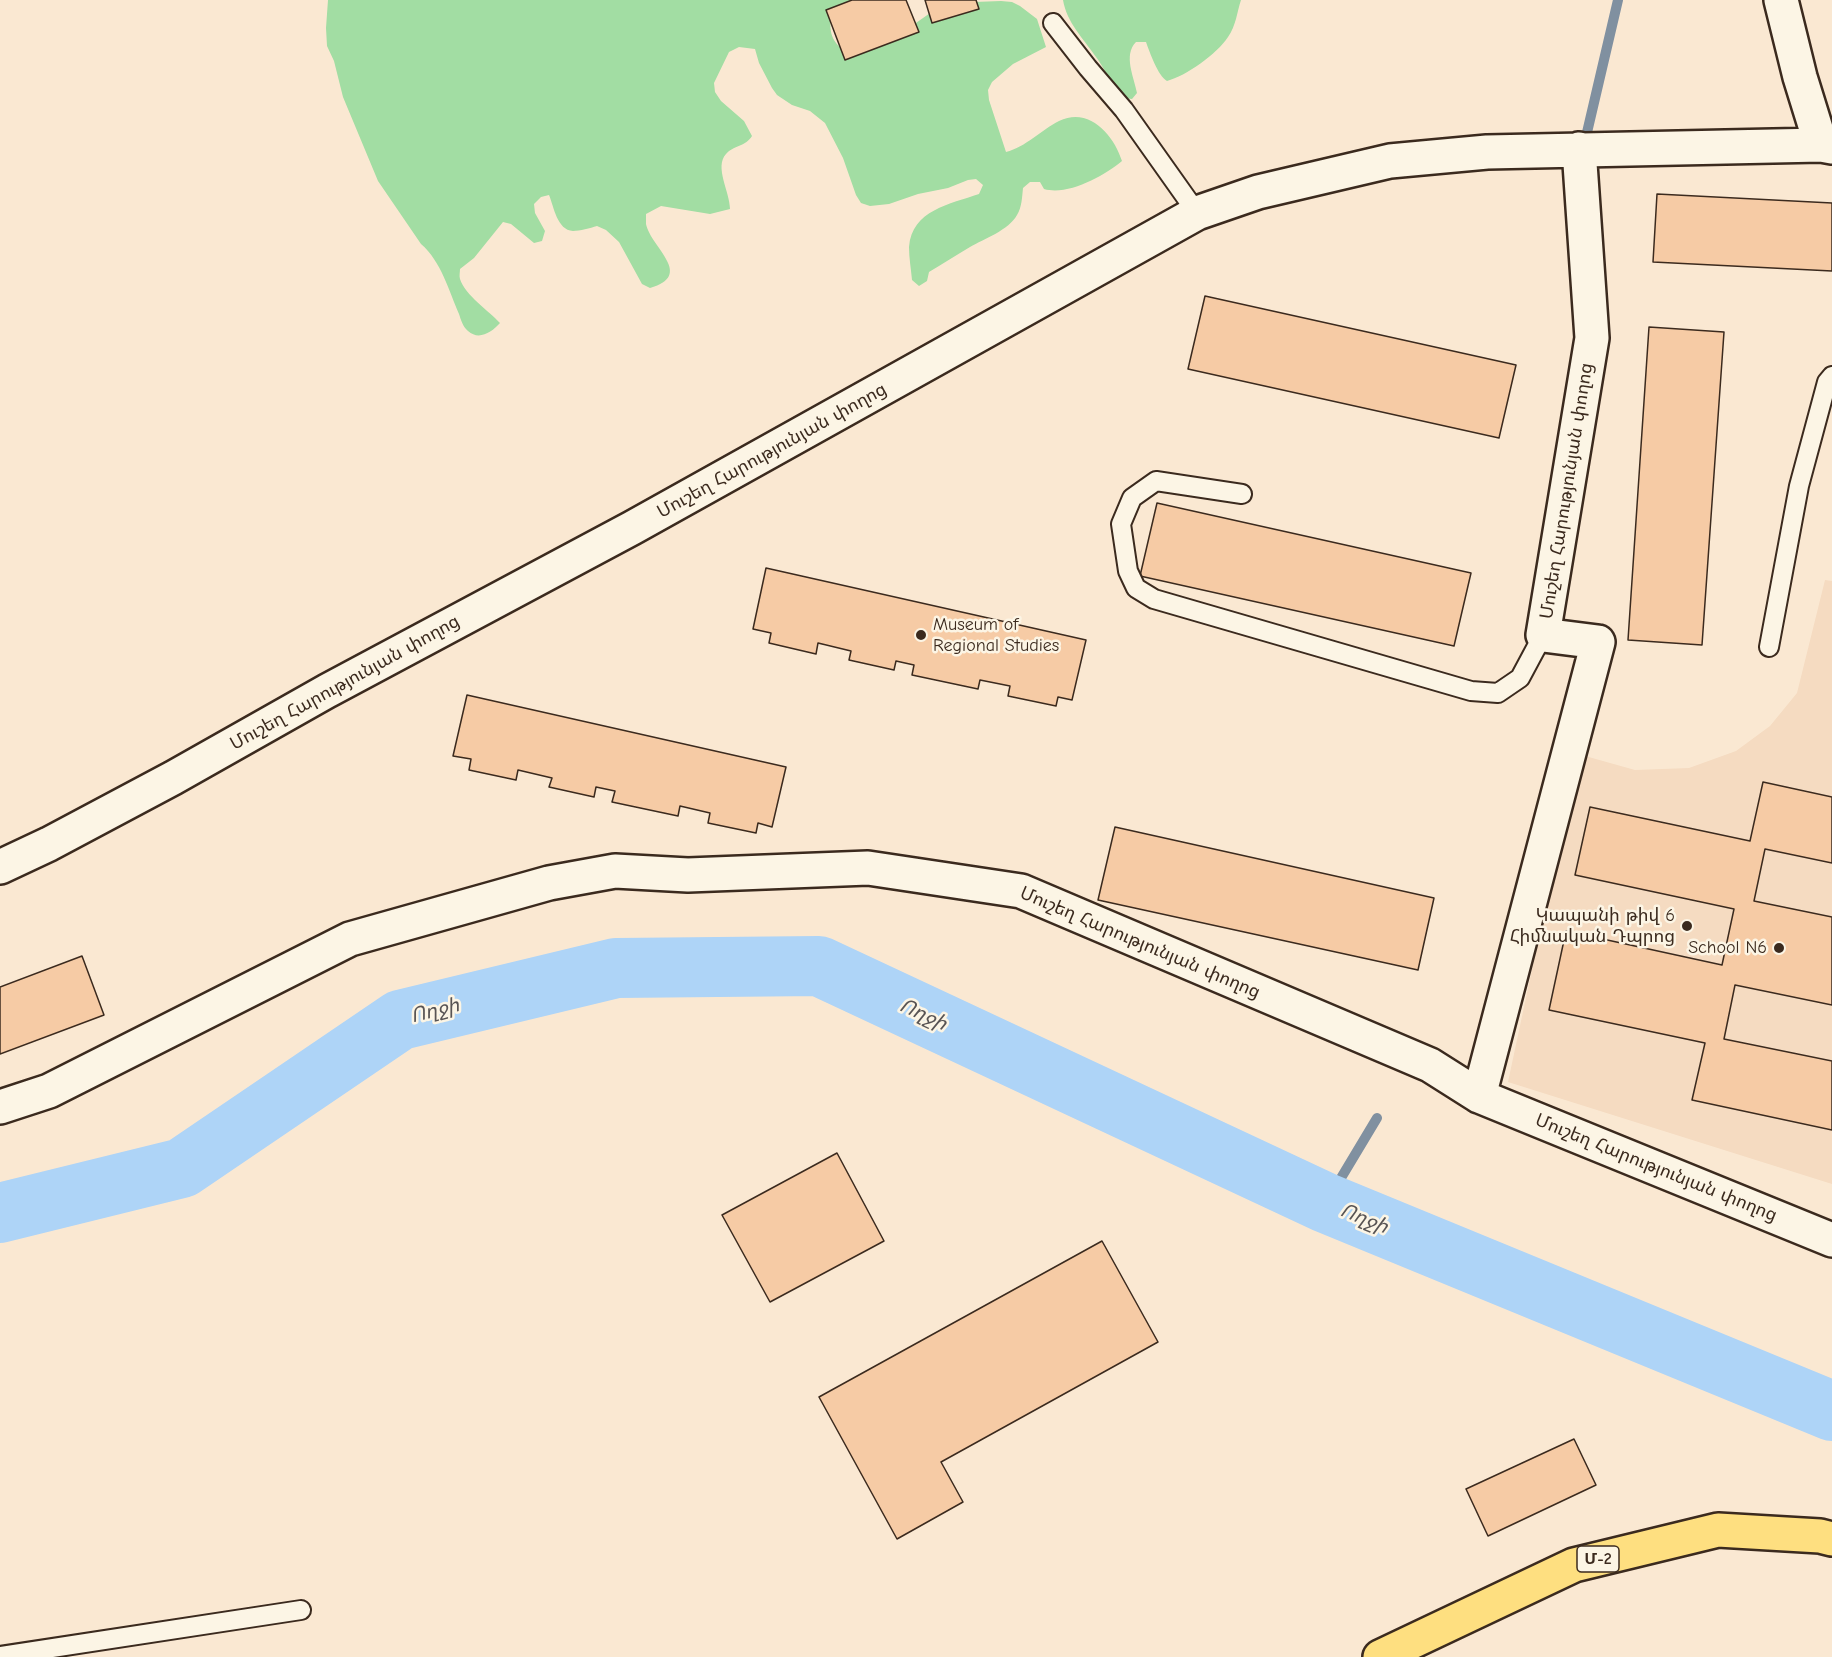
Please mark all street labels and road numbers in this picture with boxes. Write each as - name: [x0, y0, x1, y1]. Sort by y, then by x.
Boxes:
- street label: Մուշեղ Հարությունյան փողոց: [1536, 361, 1598, 621]
- street label: Մուշեղ Հարությունյան փողոց: [653, 379, 891, 523]
- street label: Մուշեղ Հարությունյան փողոց: [226, 611, 464, 755]
- street label: Մուշեղ Հարությունյան փողոց: [1016, 882, 1264, 1004]
- street label: Մուշեղ Հարությունյան փողոց: [1532, 1109, 1780, 1227]
- road number: Մ-2: [1577, 1546, 1619, 1572]

